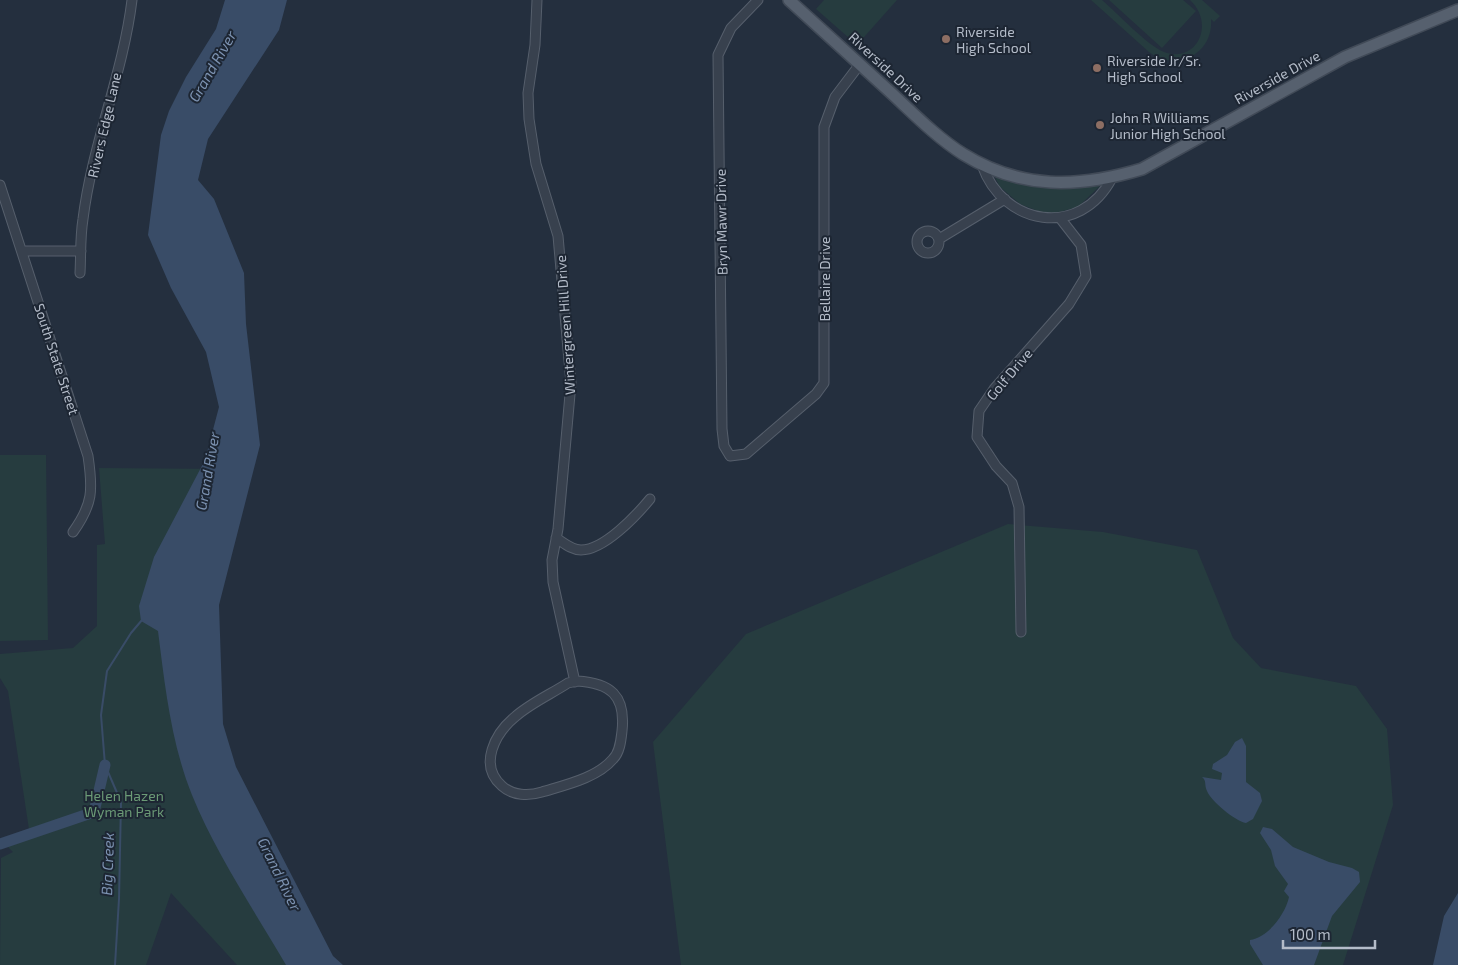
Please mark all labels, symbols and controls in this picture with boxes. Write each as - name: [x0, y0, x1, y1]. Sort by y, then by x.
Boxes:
- place label: Riverside High School: [956, 23, 1032, 56]
- water label: Grand River: [184, 26, 240, 105]
- street label: Riverside Drive: [845, 28, 927, 106]
- marker: Riverside High School: [940, 33, 952, 45]
- street label: Riverside Drive: [1231, 47, 1323, 107]
- place label: Riverside Jr/Sr. High School: [1107, 52, 1201, 85]
- marker: Riverside Jr/Sr. High School: [1091, 62, 1103, 74]
- street label: Rivers Edge Lane: [84, 71, 124, 179]
- place label: John R Williams Junior High School: [1110, 109, 1226, 142]
- marker: John R Williams Junior High School: [1094, 119, 1106, 131]
- street label: Bryn Mawr Drive: [712, 169, 730, 275]
- street label: Bellaire Drive: [816, 237, 833, 321]
- street label: Wintergreen Hill Drive: [552, 255, 578, 395]
- street label: South State Street: [31, 301, 83, 417]
- street label: Golf Drive: [982, 345, 1036, 403]
- water label: Grand River: [191, 429, 223, 512]
- park label: Helen Hazen Wyman Park: [84, 787, 164, 820]
- water label: Big Creek: [97, 832, 117, 896]
- water label: Grand River: [255, 834, 306, 915]
- scale bar: [1283, 918, 1376, 950]
- text: 100 m: [1290, 925, 1331, 943]

